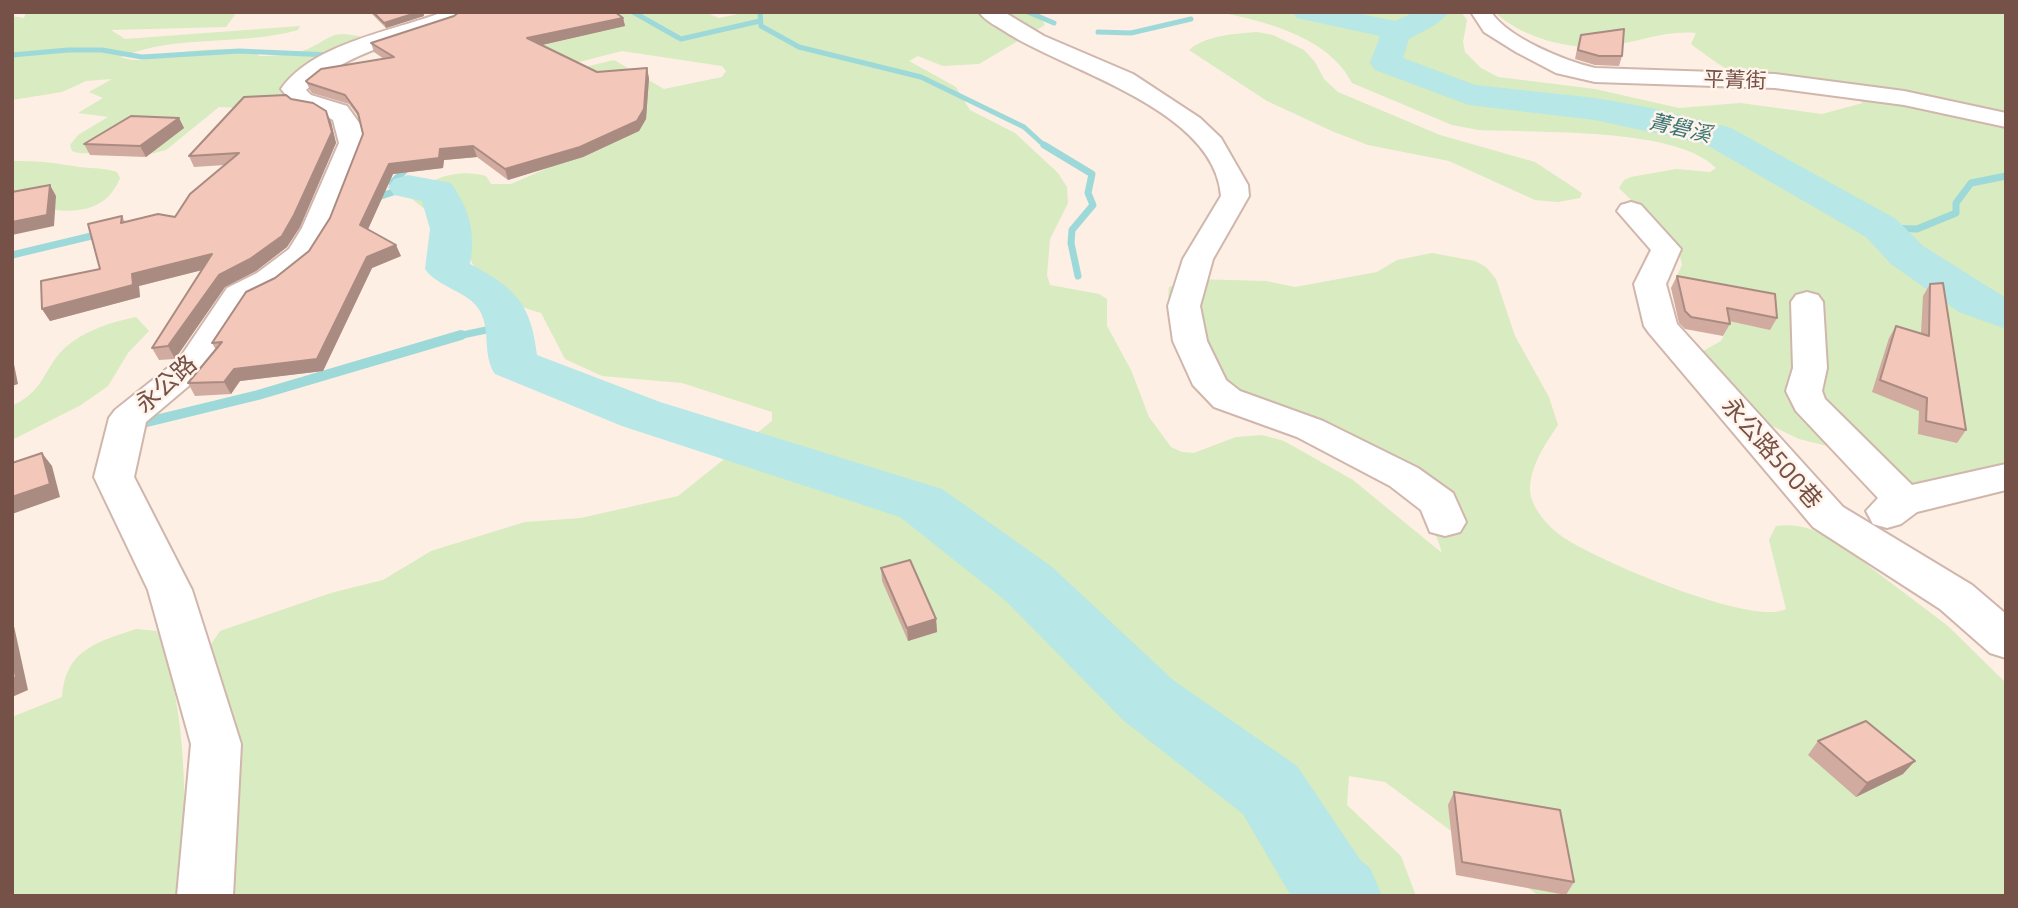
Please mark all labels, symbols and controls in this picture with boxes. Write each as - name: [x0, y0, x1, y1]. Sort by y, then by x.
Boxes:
- street label: 平菁街: [1703, 66, 1767, 94]
- water label: 菁礐溪: [1646, 109, 1714, 147]
- street label: 永公路: [130, 349, 202, 419]
- street label: 永公路500巷: [1716, 392, 1828, 514]

